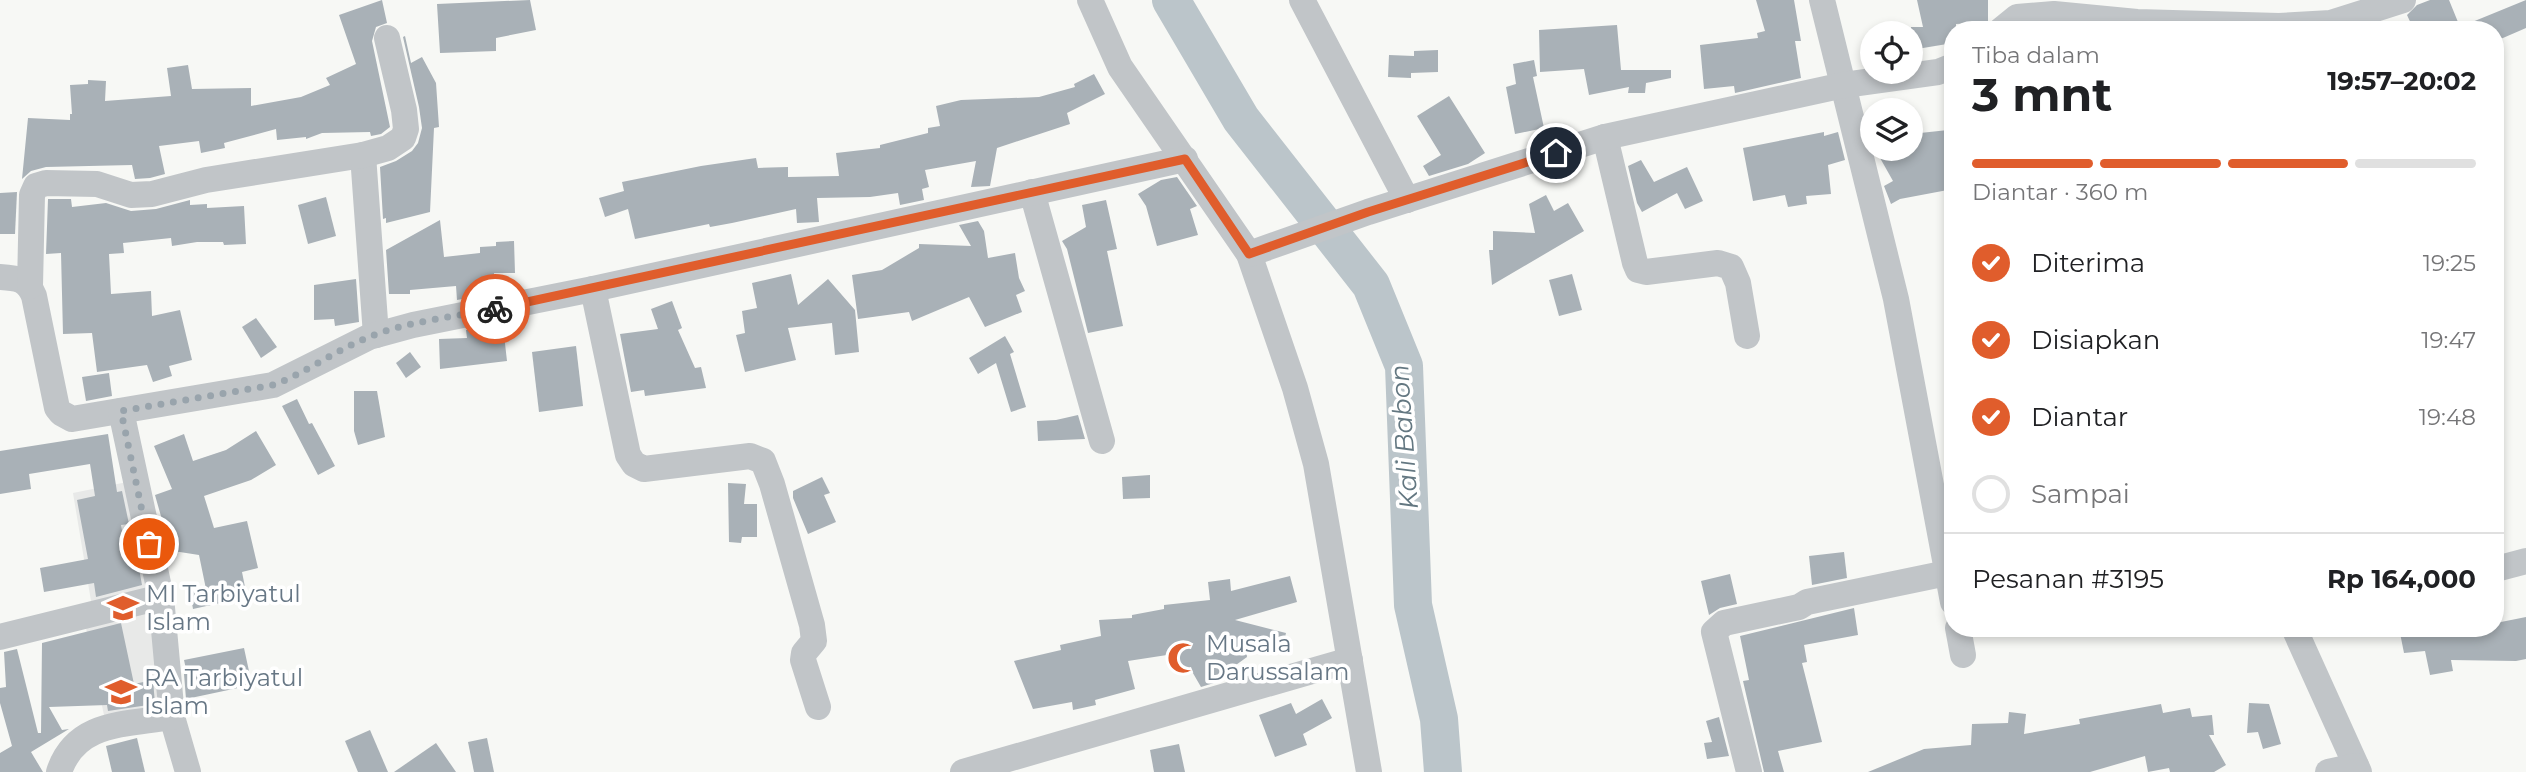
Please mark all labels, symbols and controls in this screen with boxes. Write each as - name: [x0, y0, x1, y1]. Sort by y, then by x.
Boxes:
- map controls: [1860, 21, 1923, 161]
- button: locate: [1860, 21, 1923, 84]
- text: Tiba dalam: [1972, 41, 2100, 69]
- text: 19:57–20:02: [2327, 65, 2476, 97]
- text: 3 mnt: [1972, 66, 2112, 123]
- button: layers: [1860, 98, 1923, 161]
- pin: [1526, 123, 1586, 183]
- icon: home: [1537, 134, 1575, 172]
- text: Diantar · 360 m: [1972, 178, 2148, 206]
- icon: check: [1972, 244, 2010, 282]
- text: Diterima: [2031, 247, 2145, 279]
- text: 19:25: [2423, 249, 2476, 277]
- courier: [460, 274, 530, 344]
- icon: bike: [476, 290, 514, 328]
- icon: check: [1972, 321, 2010, 359]
- text: Disiapkan: [2031, 324, 2160, 356]
- text: 19:47: [2421, 326, 2476, 354]
- water label: Kali Babon: [1383, 364, 1425, 510]
- icon: check: [1972, 398, 2010, 436]
- text: Diantar: [2031, 401, 2128, 433]
- text: 19:48: [2419, 403, 2476, 431]
- text: Sampai: [2031, 478, 2130, 510]
- pin: [119, 514, 179, 574]
- icon: bag: [130, 525, 168, 563]
- text: Pesanan #3195: [1972, 563, 2164, 595]
- text: Rp 164,000: [2327, 563, 2476, 595]
- place label: MI Tarbiyatul Islam: [146, 579, 301, 636]
- school or university icon: MI Tarbiyatul Islam: [106, 591, 140, 625]
- place label: Musala Darussalam: [1206, 629, 1349, 686]
- mosque icon: Musala Darussalam: [1166, 641, 1200, 675]
- place label: RA Tarbiyatul Islam: [144, 663, 303, 720]
- school or university icon: RA Tarbiyatul Islam: [104, 675, 138, 709]

